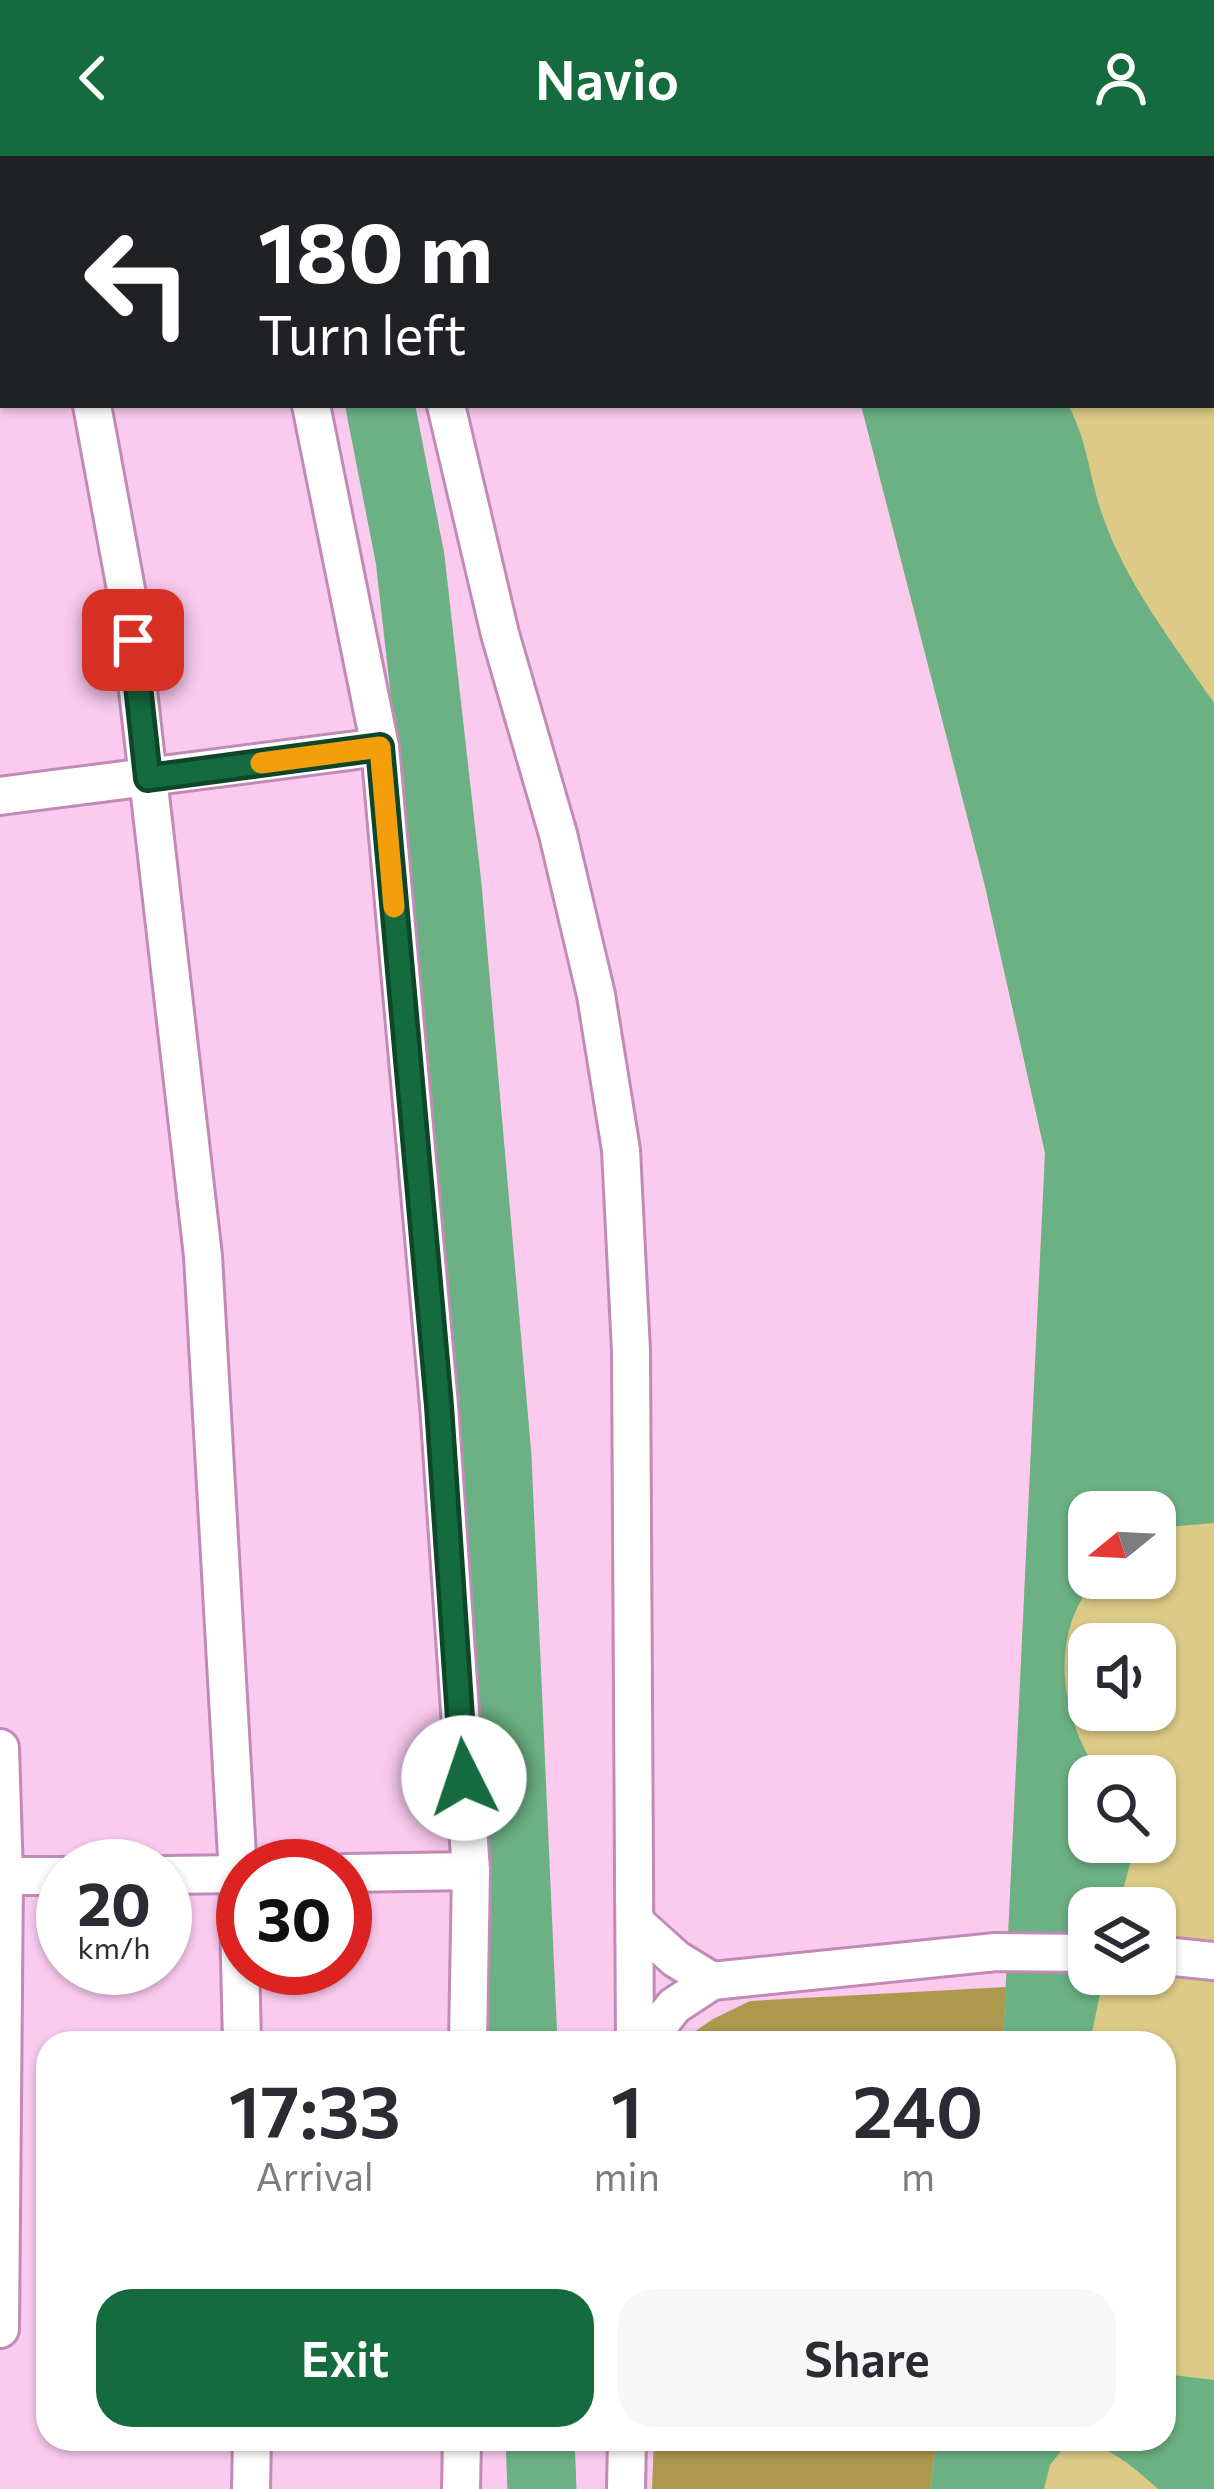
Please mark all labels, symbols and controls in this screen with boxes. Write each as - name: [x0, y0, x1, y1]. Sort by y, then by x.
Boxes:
- icon: back: [60, 45, 126, 111]
- text: Navio: [535, 45, 679, 111]
- icon: person: [1088, 45, 1154, 111]
- text: 180 m: [258, 198, 493, 300]
- icon: left: [60, 204, 216, 360]
- text: Turn left: [258, 300, 466, 366]
- pin: [82, 589, 184, 691]
- icon: arrive: [100, 607, 166, 673]
- north arrow: [1068, 1491, 1176, 1599]
- map controls: [1068, 1491, 1176, 1995]
- button: sound: [1068, 1623, 1176, 1731]
- position arrow: [401, 1715, 527, 1841]
- button: search: [1068, 1755, 1176, 1863]
- speed limit sign: 30: [216, 1839, 372, 1995]
- text: 20: [77, 1865, 151, 1938]
- button: layers: [1068, 1887, 1176, 1995]
- text: km/h: [78, 1928, 150, 1965]
- text: 17:33: [229, 2065, 401, 2153]
- text: 1: [611, 2065, 643, 2153]
- text: 240: [852, 2065, 983, 2153]
- text: Arrival: [256, 2151, 374, 2199]
- text: min: [594, 2151, 660, 2199]
- text: m: [901, 2151, 935, 2199]
- button: Exit: [96, 2289, 594, 2427]
- button: Share: [618, 2289, 1116, 2427]

